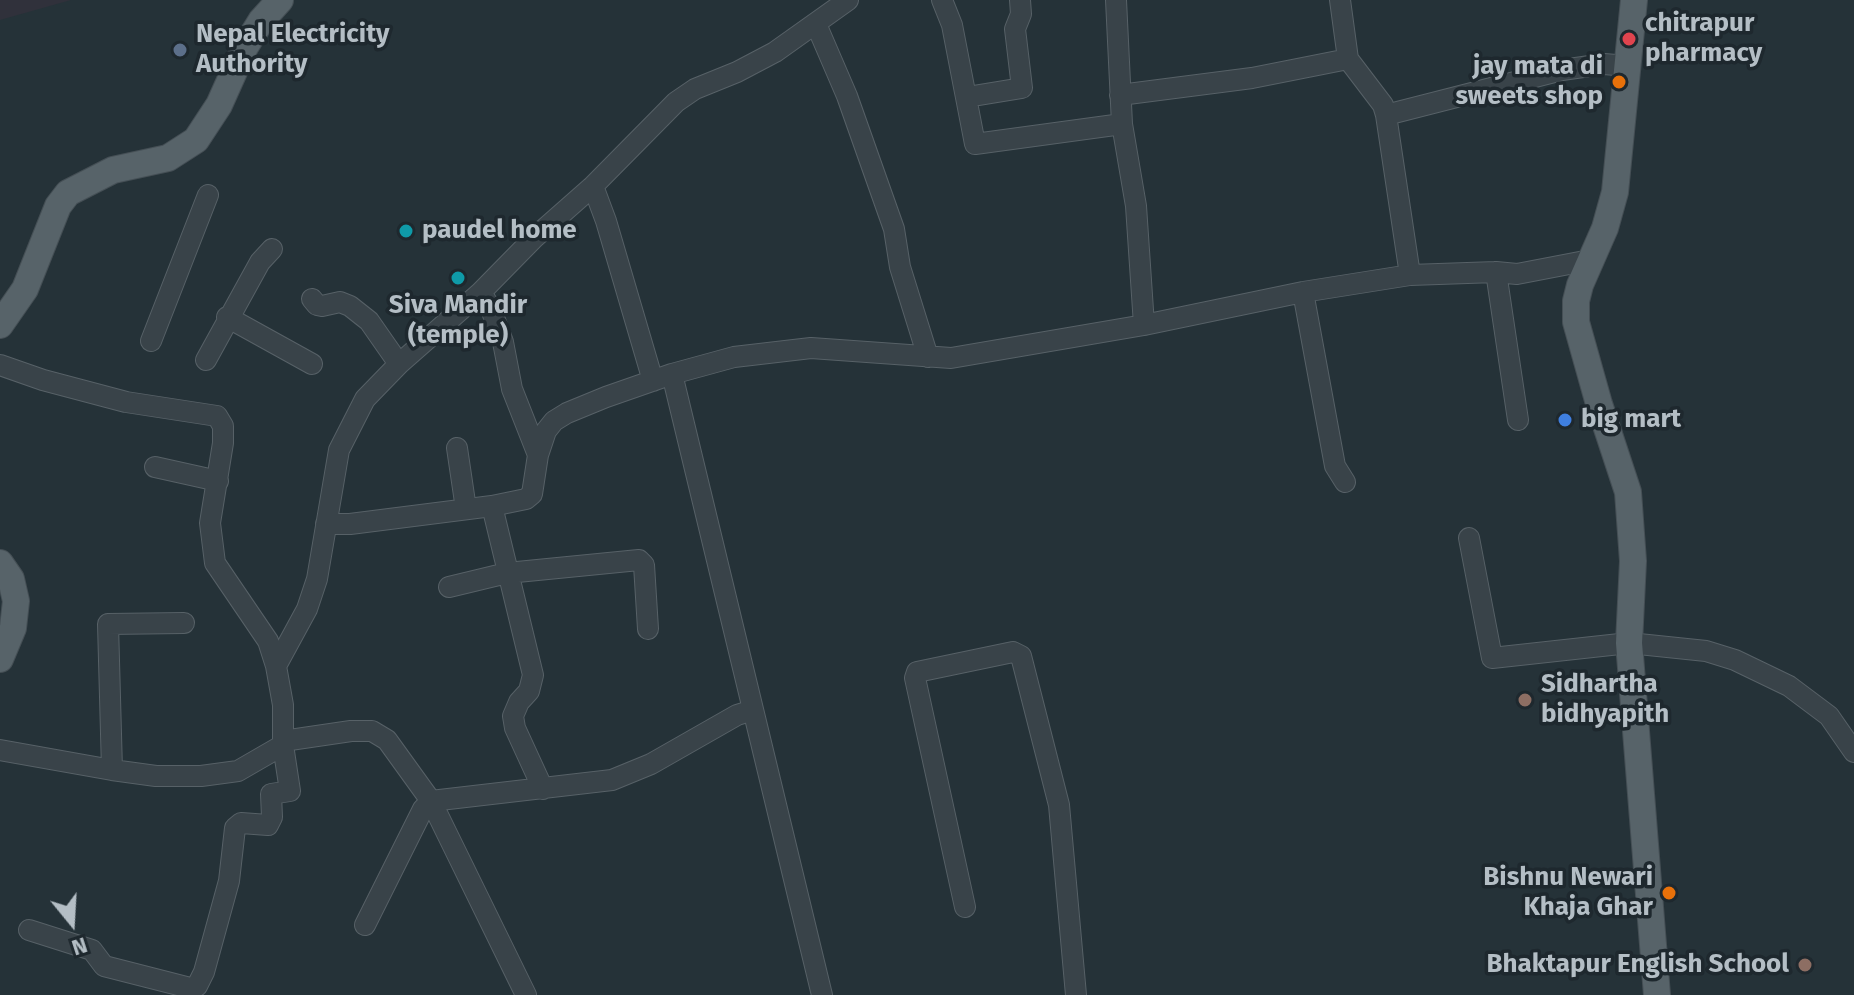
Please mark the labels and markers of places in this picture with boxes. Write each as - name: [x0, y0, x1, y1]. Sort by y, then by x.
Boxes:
- place label: chitrapur pharmacy: [1645, 8, 1762, 70]
- place label: Nepal Electricity Authority: [196, 19, 390, 80]
- marker: chitrapur pharmacy: [1620, 30, 1638, 48]
- marker: Nepal Electricity Authority: [171, 41, 189, 59]
- place label: jay mata di sweets shop: [1455, 51, 1603, 112]
- marker: jay mata di sweets shop: [1610, 73, 1628, 91]
- place label: paudel home: [422, 215, 577, 247]
- marker: paudel home: [397, 222, 415, 240]
- marker: Siva Mandir (temple): [449, 269, 467, 287]
- place label: Siva Mandir (temple): [389, 290, 527, 352]
- place label: big mart: [1581, 404, 1681, 436]
- marker: big mart: [1556, 411, 1574, 429]
- place label: Sidhartha bidhyapith: [1541, 669, 1669, 730]
- marker: Sidhartha bidhyapith: [1516, 691, 1534, 709]
- place label: Bishnu Newari Khaja Ghar: [1483, 862, 1653, 924]
- marker: Bishnu Newari Khaja Ghar: [1660, 884, 1678, 902]
- place label: Bhaktapur English School: [1486, 949, 1789, 981]
- marker: Bhaktapur English School: [1796, 956, 1814, 974]

